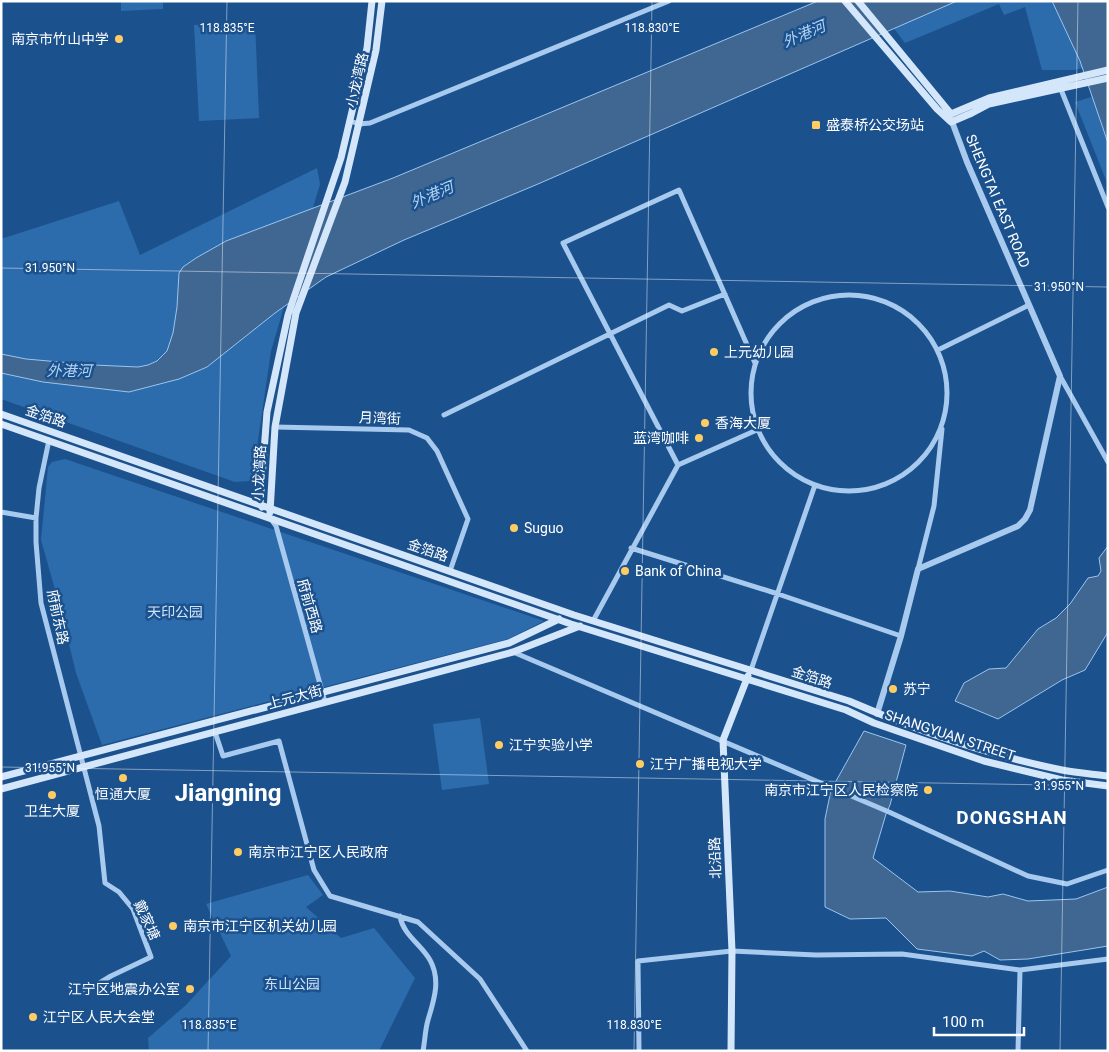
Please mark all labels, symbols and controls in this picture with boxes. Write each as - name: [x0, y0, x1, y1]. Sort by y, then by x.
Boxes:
- water label: 外港河: [780, 16, 831, 51]
- text: 118.835°E: [200, 21, 255, 35]
- text: 118.830°E: [625, 21, 680, 35]
- place label: 南京市竹山中学: [11, 31, 109, 47]
- marker: 南京市竹山中学: [113, 33, 125, 45]
- street label: 小龙湾路: [343, 51, 371, 109]
- place label: 盛泰桥公交场站: [826, 117, 924, 133]
- marker: 盛泰桥公交场站: [810, 119, 822, 131]
- street label: SHENGTAI EAST ROAD: [963, 132, 1033, 270]
- water label: 外港河: [408, 177, 459, 212]
- text: 31.950°N: [25, 261, 75, 275]
- text: 31.950°N: [1034, 280, 1084, 294]
- place label: 上元幼儿园: [724, 344, 794, 360]
- marker: 上元幼儿园: [708, 346, 720, 358]
- water label: 外港河: [46, 362, 94, 380]
- street label: 金箔路: [24, 402, 68, 430]
- street label: 月湾街: [359, 409, 401, 427]
- place label: 香海大厦: [715, 415, 771, 431]
- marker: 香海大厦: [699, 417, 711, 429]
- place label: 蓝湾咖啡: [633, 430, 689, 446]
- marker: 蓝湾咖啡: [693, 432, 705, 444]
- street label: 小龙湾路: [250, 445, 268, 501]
- place label: Suguo: [524, 520, 564, 536]
- marker: Suguo: [508, 522, 520, 534]
- street label: 金箔路: [406, 536, 450, 564]
- place label: Bank of China: [635, 563, 722, 579]
- marker: Bank of China: [619, 565, 631, 577]
- street label: 府前西路: [295, 577, 325, 635]
- street label: 府前东路: [44, 588, 72, 646]
- park label: 天印公园: [147, 604, 203, 620]
- street label: 金箔路: [790, 663, 834, 691]
- place label: 苏宁: [903, 681, 931, 697]
- street label: 上元大街: [266, 682, 324, 712]
- marker: 苏宁: [887, 683, 899, 695]
- street label: SHANGYUAN STREET: [883, 706, 1018, 764]
- place label: 江宁实验小学: [509, 737, 593, 753]
- marker: 江宁实验小学: [493, 739, 505, 751]
- place label: 江宁广播电视大学: [650, 756, 762, 772]
- marker: 江宁广播电视大学: [634, 758, 646, 770]
- text: 31.955°N: [25, 761, 75, 775]
- marker: 恒通大厦: [117, 772, 129, 784]
- district label: Jiangning: [175, 779, 281, 807]
- text: 31.955°N: [1034, 779, 1084, 793]
- place label: 南京市江宁区人民检察院: [764, 782, 918, 798]
- marker: 南京市江宁区人民检察院: [922, 784, 934, 796]
- place label: 恒通大厦: [95, 786, 151, 802]
- marker: 卫生大厦: [46, 789, 58, 801]
- place label: 卫生大厦: [24, 803, 80, 819]
- district label: DONGSHAN: [956, 806, 1068, 829]
- street label: 北沿路: [706, 837, 724, 879]
- place label: 南京市江宁区人民政府: [248, 844, 388, 860]
- marker: 南京市江宁区人民政府: [232, 846, 244, 858]
- street label: 戴家塘: [131, 898, 163, 942]
- place label: 南京市江宁区机关幼儿园: [183, 918, 337, 934]
- marker: 南京市江宁区机关幼儿园: [167, 920, 179, 932]
- park label: 东山公园: [264, 976, 320, 992]
- place label: 江宁区地震办公室: [68, 981, 180, 997]
- marker: 江宁区地震办公室: [184, 983, 196, 995]
- scale bar: [934, 1004, 1024, 1036]
- place label: 江宁区人民大会堂: [43, 1009, 155, 1025]
- marker: 江宁区人民大会堂: [27, 1011, 39, 1023]
- text: 100 m: [942, 1013, 984, 1031]
- text: 118.835°E: [182, 1018, 237, 1032]
- text: 118.830°E: [607, 1018, 662, 1032]

